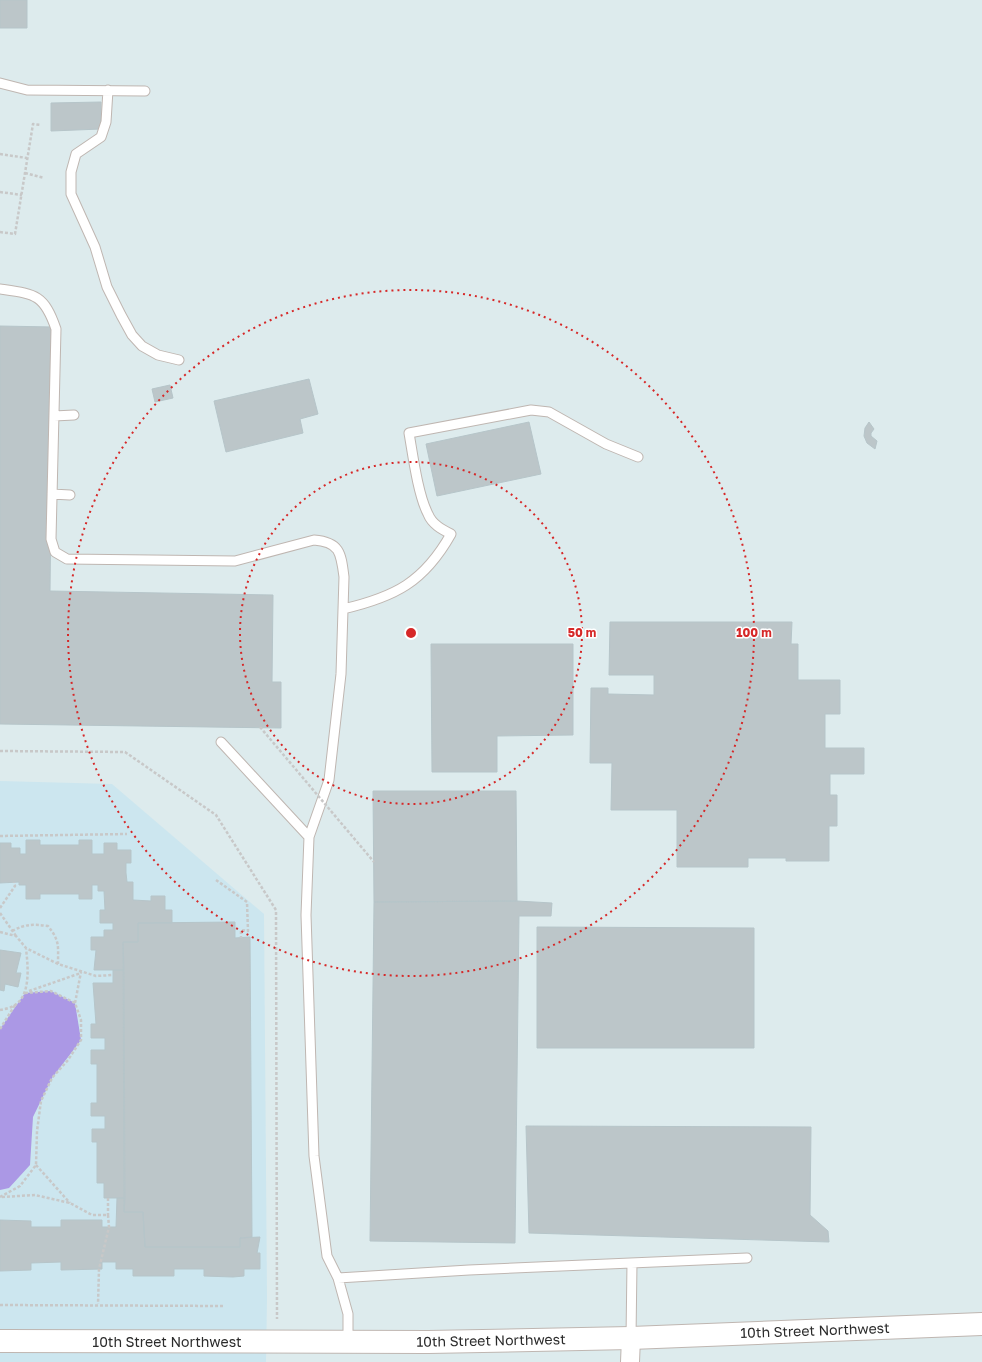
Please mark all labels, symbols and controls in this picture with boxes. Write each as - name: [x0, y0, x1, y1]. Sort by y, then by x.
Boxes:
- text: 50 m: [568, 625, 596, 640]
- text: 100 m: [736, 625, 772, 640]
- centre of rings: [404, 626, 418, 640]
- street label: 10th Street Northwest: [740, 1319, 890, 1341]
- street label: 10th Street Northwest: [416, 1330, 566, 1350]
- street label: 10th Street Northwest: [92, 1333, 242, 1350]

